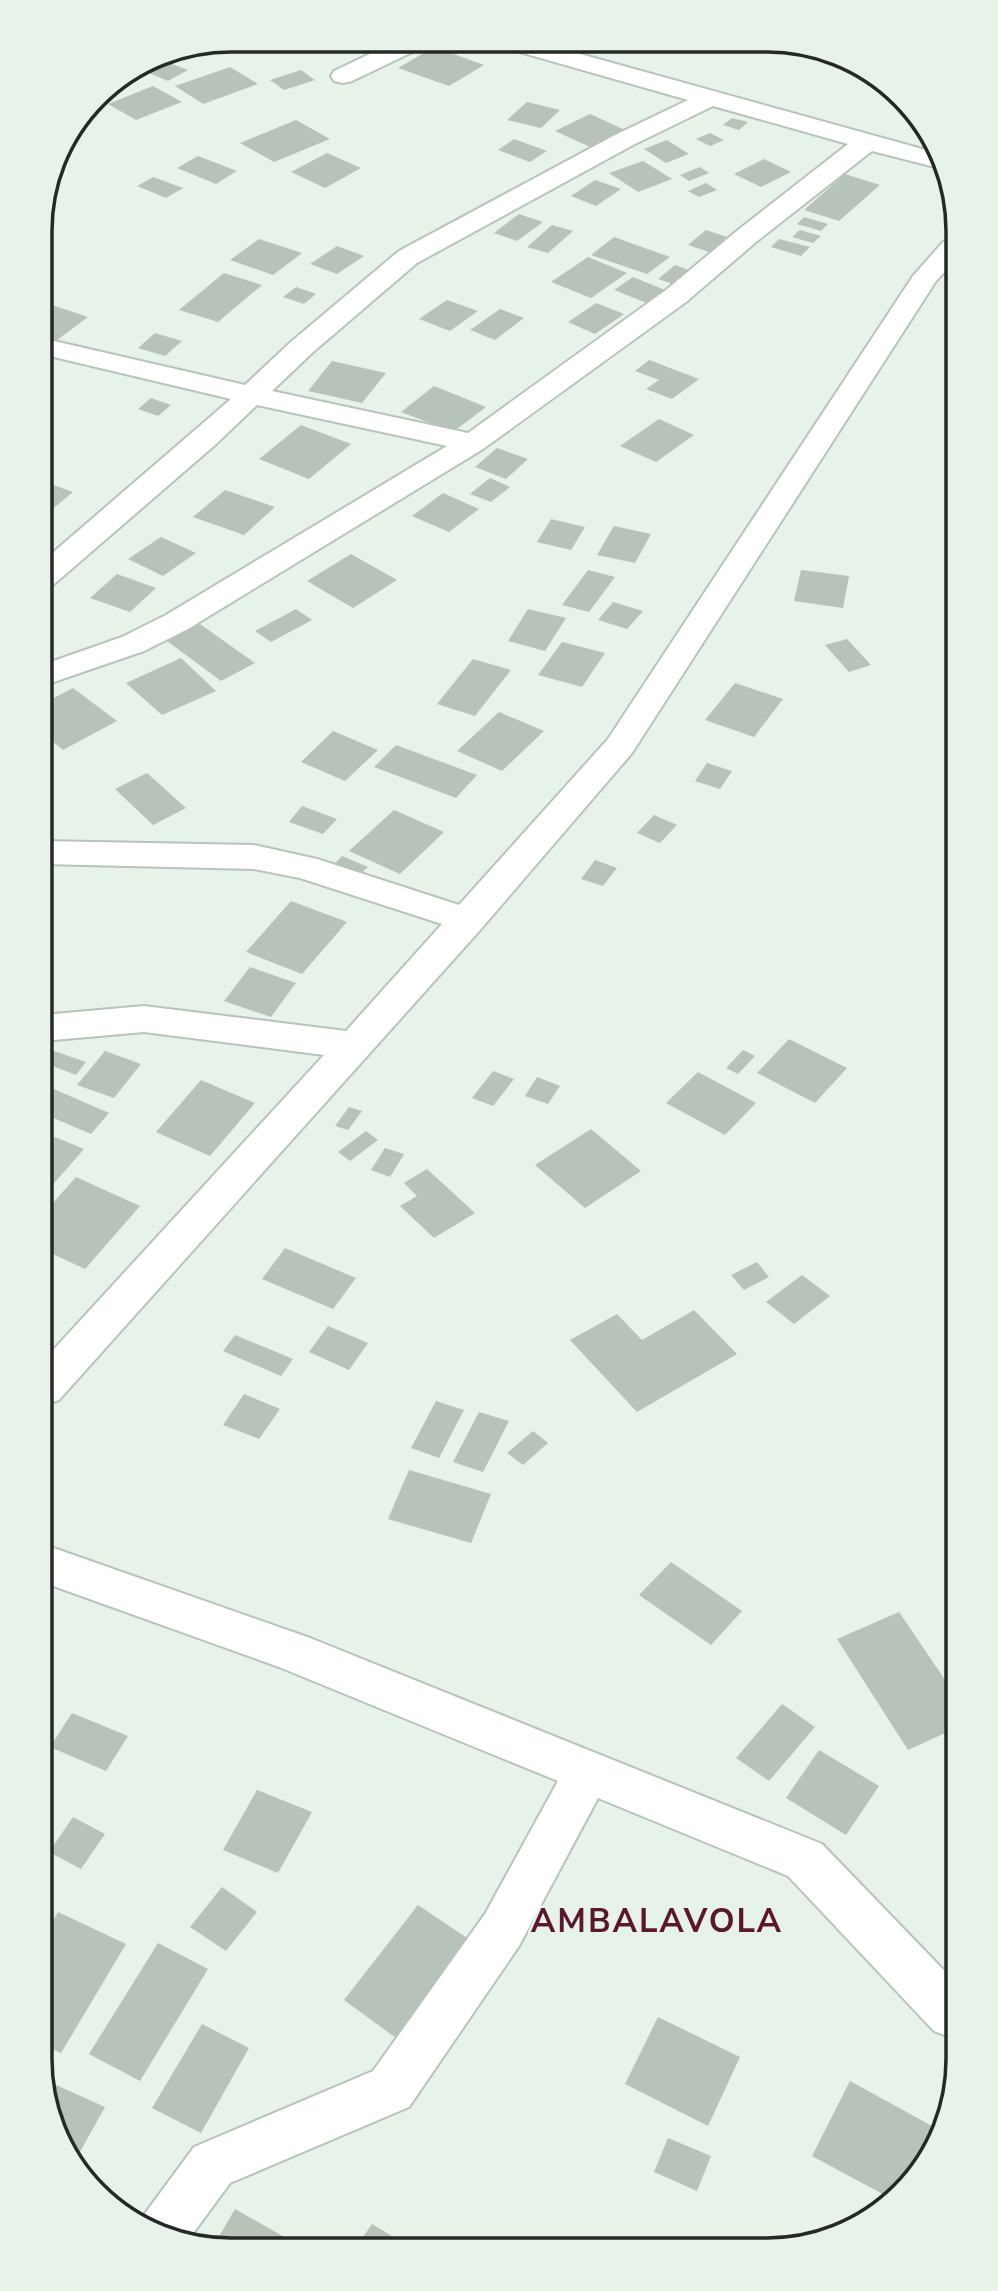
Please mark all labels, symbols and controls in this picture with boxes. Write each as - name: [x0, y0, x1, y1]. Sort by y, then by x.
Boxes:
- district label: AMBALAVOLA: [531, 1899, 783, 1944]

